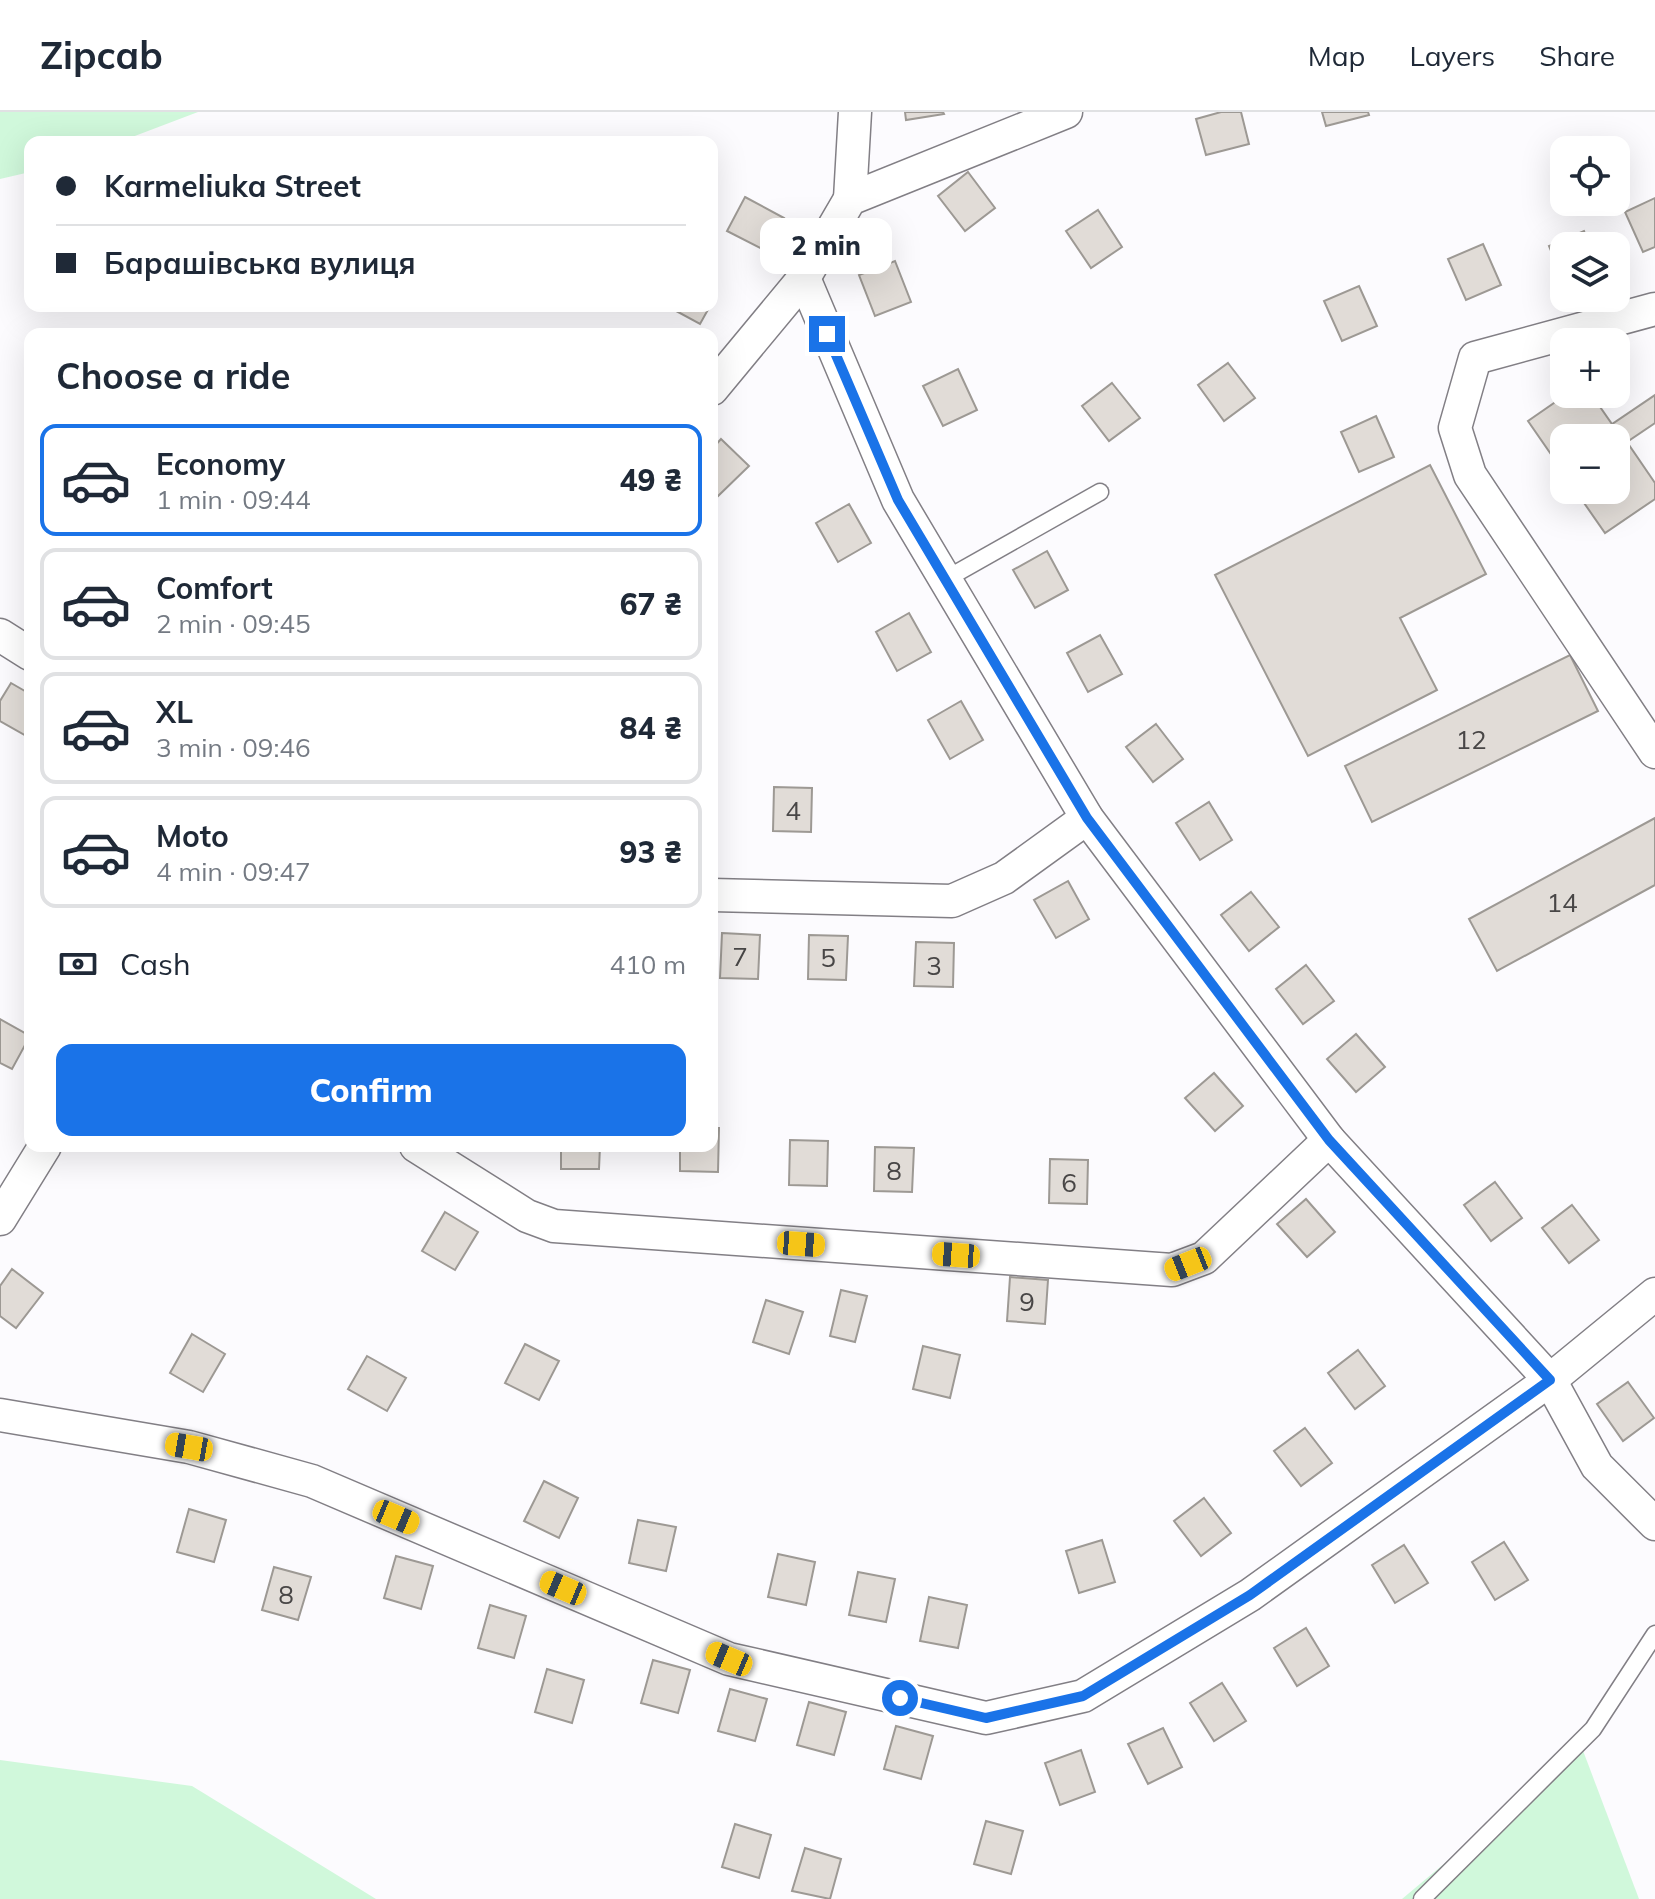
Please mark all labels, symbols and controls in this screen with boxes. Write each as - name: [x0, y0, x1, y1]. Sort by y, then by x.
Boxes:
- text: Zipcab: [40, 31, 163, 79]
- text: Map: [1308, 38, 1365, 73]
- text: Layers: [1409, 38, 1495, 73]
- text: Share: [1539, 38, 1615, 73]
- map controls: [1550, 136, 1630, 504]
- button: locate: [1550, 136, 1630, 216]
- text: Karmeliuka Street: [104, 167, 361, 205]
- callout: 2 min: [761, 218, 893, 274]
- text: 2 min: [791, 229, 861, 262]
- button: layers: [1550, 232, 1630, 312]
- text: Барашівська вулиця: [104, 244, 416, 282]
- route end: [809, 316, 845, 352]
- button: +: [1550, 328, 1630, 408]
- text: Choose a ride: [56, 353, 290, 398]
- button: −: [1550, 424, 1630, 504]
- icon: car: [60, 444, 132, 516]
- text: Economy: [156, 445, 285, 483]
- text: 49 ₴: [620, 461, 682, 499]
- text: 1 min · 09:44: [156, 483, 311, 516]
- icon: car: [60, 568, 132, 640]
- text: Comfort: [156, 569, 273, 607]
- text: 67 ₴: [620, 585, 682, 623]
- text: 2 min · 09:45: [156, 607, 311, 640]
- icon: car: [60, 692, 132, 764]
- text: XL: [156, 693, 193, 731]
- text: 84 ₴: [620, 709, 682, 747]
- house number: 12: [1455, 723, 1487, 756]
- text: 3 min · 09:46: [156, 731, 311, 764]
- house number: 4: [785, 794, 801, 827]
- icon: car: [60, 816, 132, 888]
- text: Moto: [156, 817, 229, 855]
- text: 93 ₴: [620, 833, 682, 871]
- text: 4 min · 09:47: [156, 855, 311, 888]
- house number: 14: [1546, 886, 1578, 919]
- house number: 7: [732, 940, 748, 973]
- house number: 5: [820, 941, 836, 974]
- icon: cash: [56, 942, 100, 986]
- text: Cash: [120, 945, 191, 983]
- text: 410 m: [610, 948, 686, 981]
- house number: 3: [926, 949, 942, 982]
- button: Confirm: [56, 1044, 686, 1136]
- house number: 8: [886, 1154, 902, 1187]
- house number: 6: [1061, 1166, 1077, 1199]
- car: [776, 1230, 826, 1258]
- car: [931, 1241, 981, 1269]
- car: [1161, 1244, 1215, 1284]
- house number: 9: [1019, 1285, 1035, 1318]
- car: [163, 1431, 215, 1463]
- car: [369, 1497, 423, 1537]
- car: [536, 1568, 590, 1608]
- house number: 8: [278, 1578, 294, 1611]
- car: [702, 1639, 756, 1679]
- route start: [882, 1680, 918, 1716]

